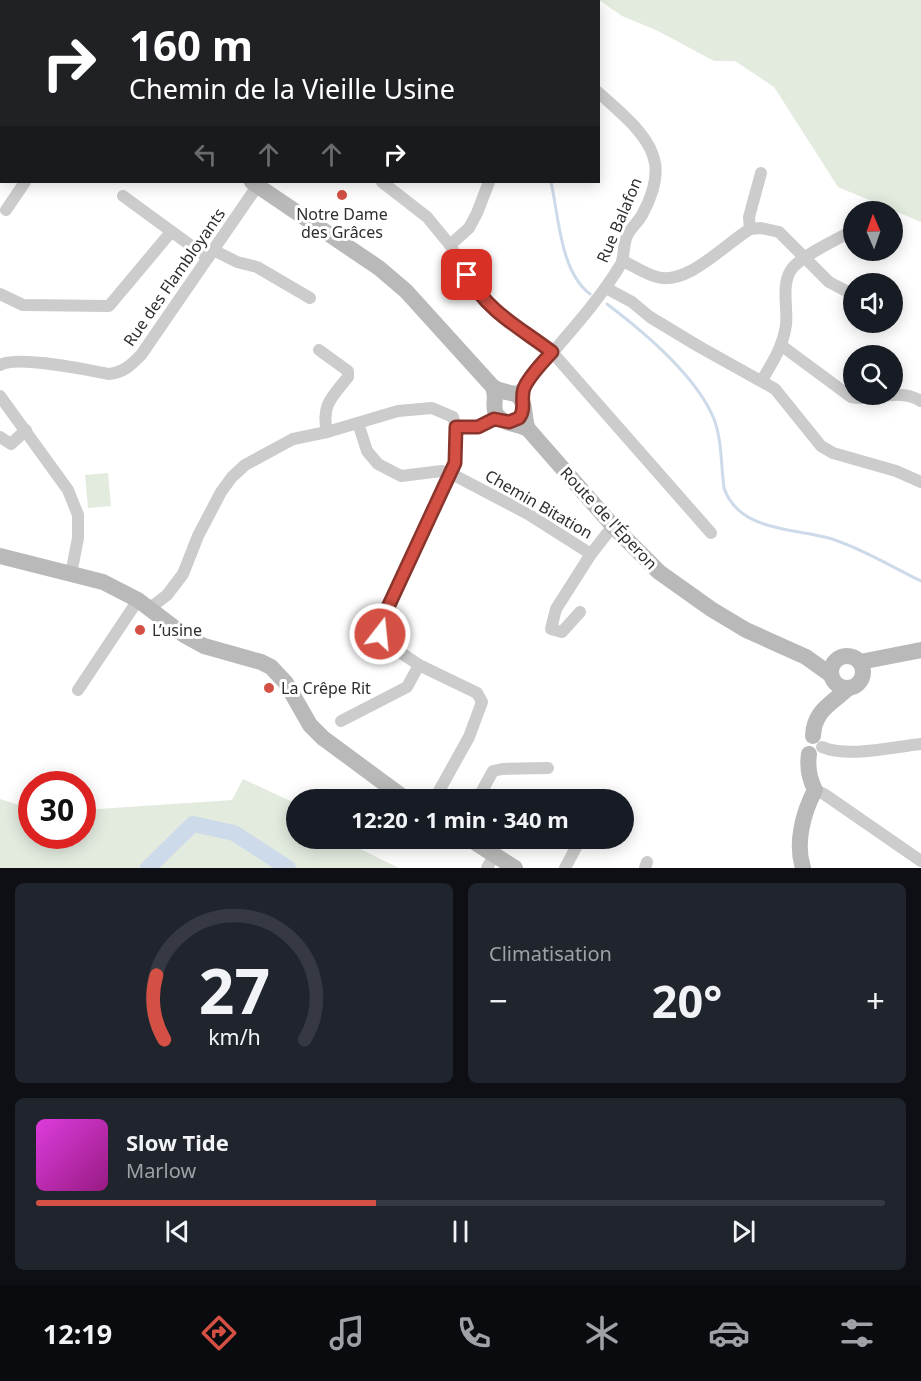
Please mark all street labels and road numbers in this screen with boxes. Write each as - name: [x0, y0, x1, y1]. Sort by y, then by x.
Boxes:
- street label: Rue Balafon: [591, 174, 647, 266]
- street label: Rue des Flambloyants: [118, 204, 230, 350]
- street label: Route de l'Éperon: [556, 462, 662, 574]
- street label: Chemin Bitation: [481, 464, 597, 544]

